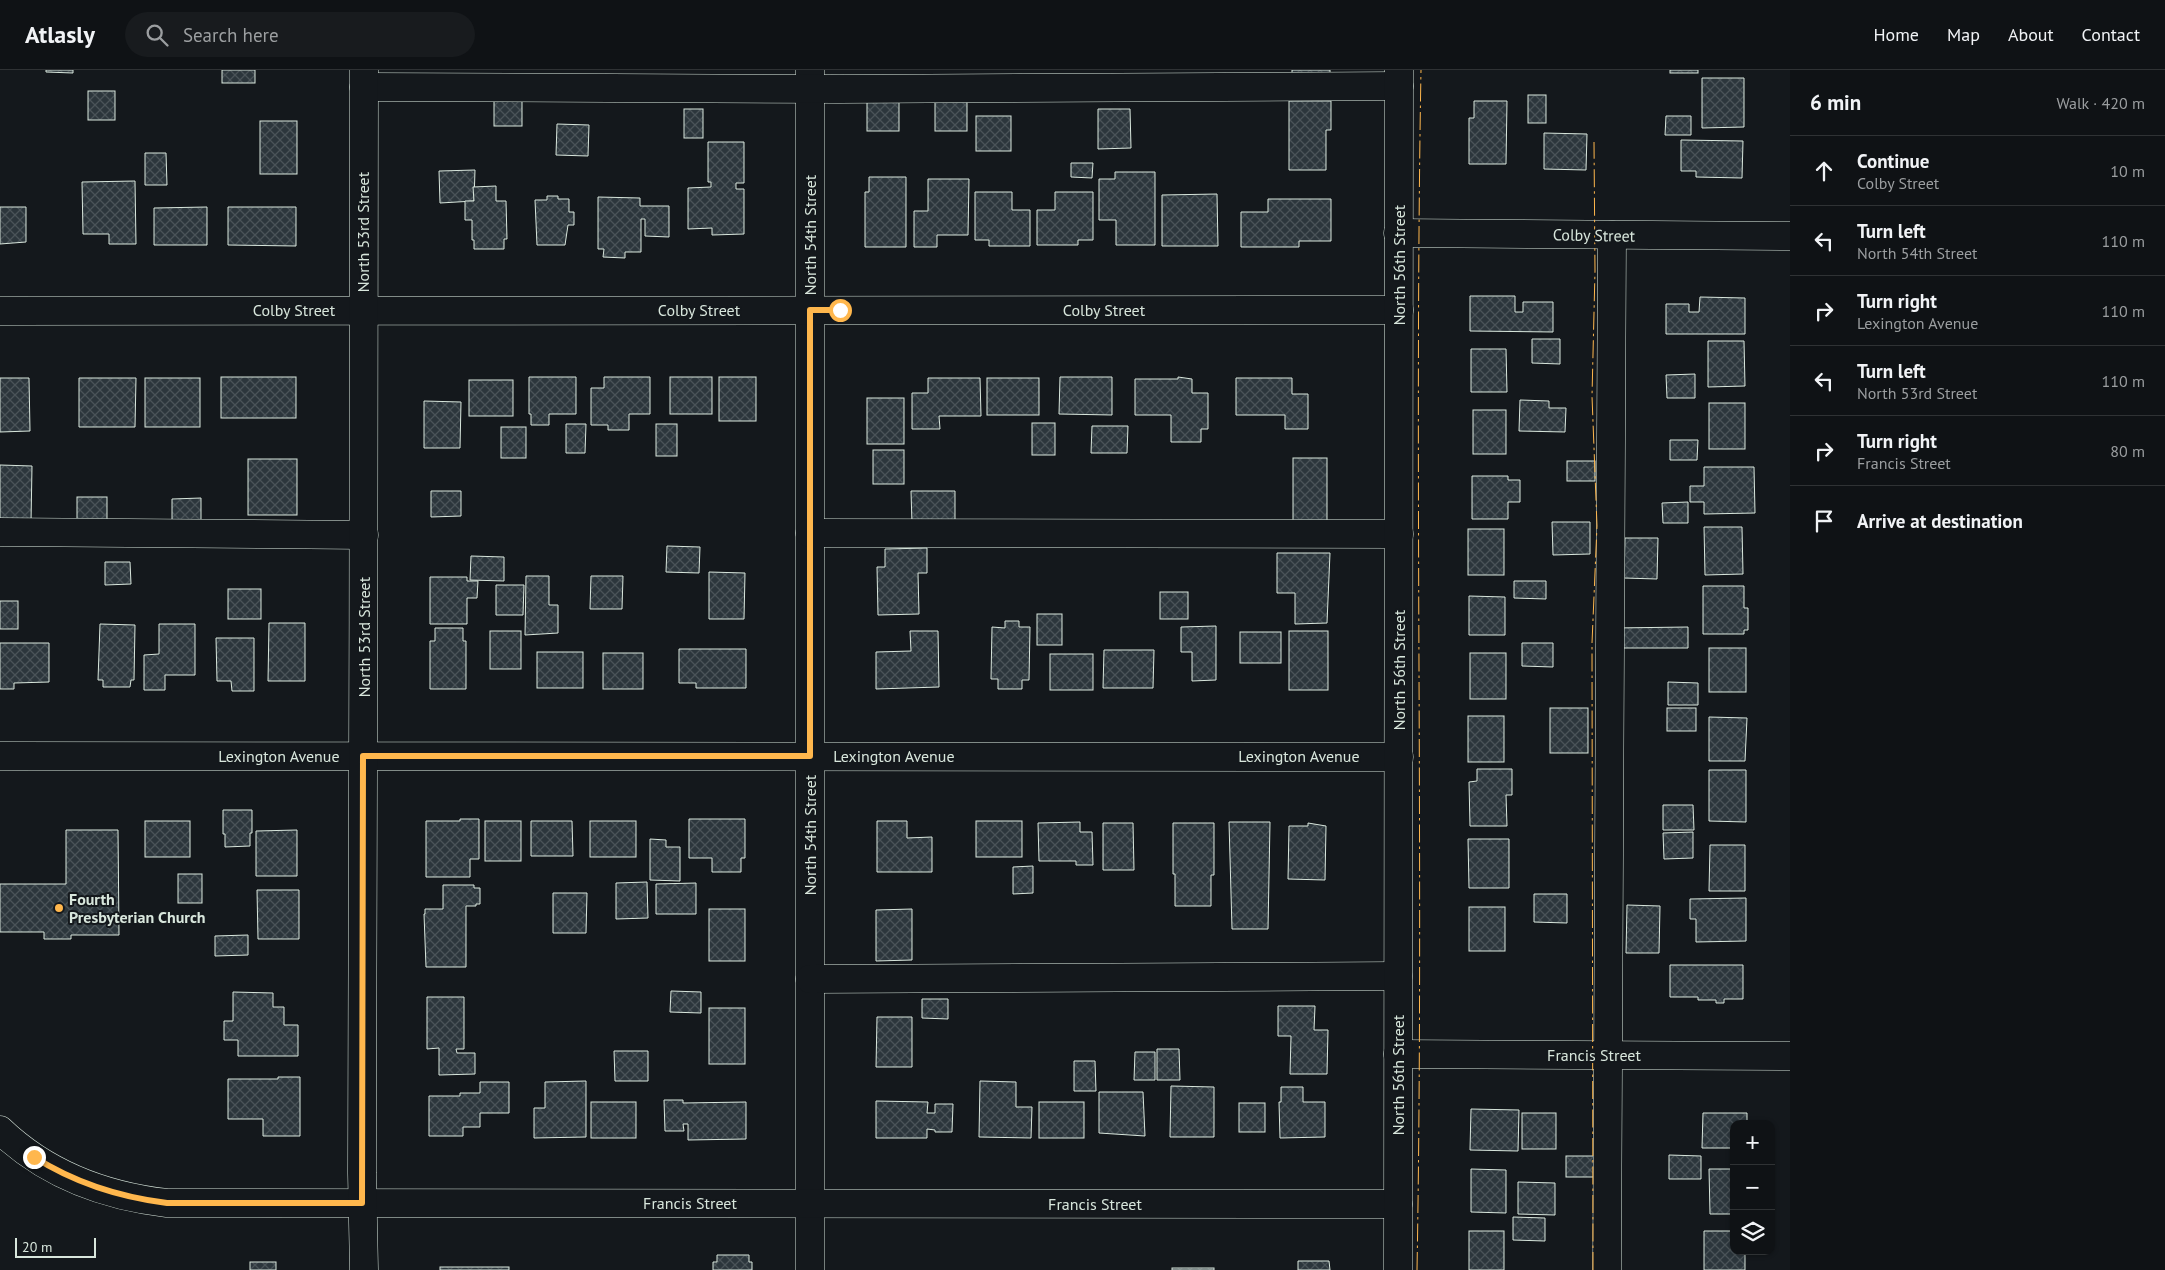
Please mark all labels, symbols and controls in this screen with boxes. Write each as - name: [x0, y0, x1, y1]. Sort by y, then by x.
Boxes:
- search box: [125, 12, 475, 57]
- text: Atlasly: [25, 19, 95, 50]
- icon: search: [143, 21, 171, 49]
- text: Search here: [183, 23, 279, 47]
- text: Home: [1873, 23, 1919, 46]
- text: Map: [1947, 23, 1980, 46]
- text: About: [2008, 23, 2054, 46]
- text: Contact: [2082, 23, 2140, 46]
- text: 6 min: [1810, 89, 1861, 116]
- text: Walk · 420 m: [2056, 93, 2145, 113]
- text: Continue: [1857, 149, 1929, 173]
- icon: ahead: [1810, 157, 1838, 185]
- text: 10 m: [2110, 161, 2145, 181]
- street label: North 53rd Street: [353, 171, 373, 292]
- text: Colby Street: [1857, 173, 1939, 193]
- street label: North 54th Street: [800, 174, 820, 295]
- street label: North 56th Street: [1389, 204, 1409, 325]
- text: Turn left: [1857, 219, 1926, 243]
- street label: Colby Street: [1553, 224, 1636, 246]
- icon: left: [1810, 227, 1838, 255]
- text: 110 m: [2102, 231, 2145, 251]
- text: North 54th Street: [1857, 243, 1977, 263]
- text: Turn right: [1857, 289, 1937, 313]
- icon: right: [1810, 297, 1838, 325]
- route start: [829, 299, 852, 322]
- street label: Colby Street: [253, 300, 336, 320]
- street label: Colby Street: [658, 300, 741, 320]
- street label: Colby Street: [1063, 300, 1146, 320]
- text: 110 m: [2102, 301, 2145, 321]
- text: Lexington Avenue: [1857, 313, 1978, 333]
- text: Turn left: [1857, 359, 1926, 383]
- icon: left: [1810, 367, 1838, 395]
- text: 110 m: [2102, 371, 2145, 391]
- text: North 53rd Street: [1857, 383, 1977, 403]
- text: Turn right: [1857, 429, 1937, 453]
- icon: right: [1810, 437, 1838, 465]
- text: 80 m: [2110, 441, 2145, 461]
- text: Francis Street: [1857, 453, 1951, 473]
- icon: arrive: [1810, 507, 1838, 535]
- text: Arrive at destination: [1857, 509, 2023, 533]
- street label: North 53rd Street: [354, 576, 374, 697]
- street label: North 56th Street: [1389, 609, 1409, 730]
- street label: Lexington Avenue: [218, 746, 340, 766]
- street label: Lexington Avenue: [833, 746, 955, 766]
- street label: Lexington Avenue: [1238, 746, 1360, 766]
- street label: North 54th Street: [800, 774, 820, 895]
- place label: Fourth Presbyterian Church: [69, 889, 206, 927]
- marker: Fourth Presbyterian Church: [53, 902, 65, 914]
- street label: North 56th Street: [1388, 1014, 1408, 1135]
- street label: Francis Street: [1547, 1045, 1641, 1065]
- map controls: [1730, 1120, 1775, 1255]
- button: +: [1730, 1120, 1775, 1165]
- route end: [23, 1146, 46, 1169]
- button: −: [1730, 1165, 1775, 1210]
- street label: Francis Street: [643, 1193, 737, 1213]
- street label: Francis Street: [1048, 1194, 1142, 1214]
- button: layers: [1730, 1210, 1775, 1255]
- scale bar: [15, 1235, 96, 1258]
- text: 20 m: [22, 1238, 52, 1256]

